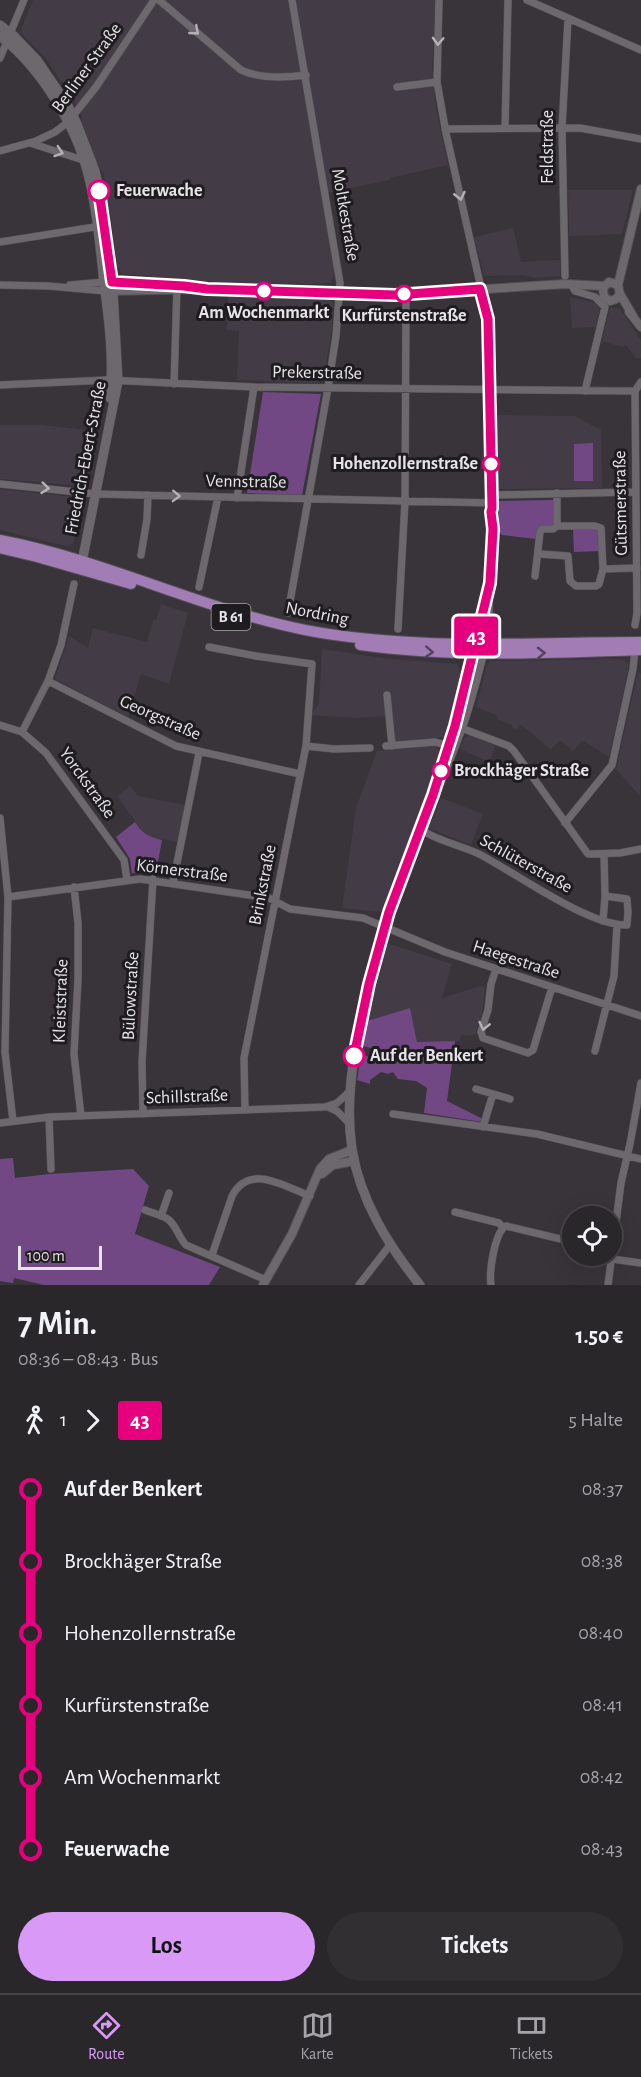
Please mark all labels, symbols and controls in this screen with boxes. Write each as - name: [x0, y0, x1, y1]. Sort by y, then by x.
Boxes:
- street label: Berliner Straße: [49, 20, 125, 116]
- one-way arrow: [189, 24, 199, 35]
- one-way arrow: [431, 36, 444, 45]
- street label: Feldstraße: [539, 110, 557, 184]
- one-way arrow: [53, 145, 64, 158]
- street label: Moltkestraße: [328, 167, 362, 263]
- marker: Feuerwache: [88, 180, 110, 202]
- place label: Feuerwache: [116, 182, 202, 200]
- one-way arrow: [453, 191, 466, 201]
- marker: Am Wochenmarkt: [255, 282, 273, 300]
- marker: Kurfürstenstraße: [395, 285, 413, 303]
- place label: Am Wochenmarkt: [199, 304, 329, 322]
- place label: Kurfürstenstraße: [341, 307, 467, 325]
- street label: Prekerstraße: [272, 363, 362, 383]
- street label: Friedrich-Ebert-Straße: [62, 380, 110, 536]
- street label: Gütsmerstraße: [611, 450, 631, 556]
- place label: Hohenzollernstraße: [332, 455, 478, 473]
- marker: Hohenzollernstraße: [482, 455, 500, 473]
- street label: Vennstraße: [206, 472, 286, 492]
- one-way arrow: [41, 481, 50, 494]
- one-way arrow: [171, 490, 180, 502]
- street label: Nordring: [284, 599, 350, 629]
- road number: B 61: [212, 604, 250, 630]
- line badge: 43: [449, 616, 503, 656]
- text: 43: [466, 626, 486, 647]
- one-way arrow: [424, 645, 433, 658]
- one-way arrow: [536, 647, 545, 659]
- street label: Georgstraße: [117, 692, 203, 744]
- street label: Yorckstraße: [55, 744, 119, 822]
- marker: Brockhäger Straße: [432, 762, 450, 780]
- place label: Brockhäger Straße: [454, 762, 589, 780]
- street label: Schlüterstraße: [477, 831, 575, 897]
- street label: Brinkstraße: [246, 843, 280, 927]
- street label: Körnerstraße: [135, 856, 229, 886]
- street label: Haegestraße: [470, 938, 562, 982]
- street label: Bülowstraße: [120, 951, 142, 1041]
- street label: Kleiststraße: [51, 959, 71, 1043]
- one-way arrow: [478, 1021, 491, 1031]
- marker: Auf der Benkert: [343, 1045, 365, 1067]
- place label: Auf der Benkert: [370, 1047, 483, 1065]
- street label: Schillstraße: [146, 1087, 228, 1107]
- map controls: [562, 1206, 622, 1266]
- button: locate: [562, 1206, 622, 1266]
- scale bar: [18, 1243, 102, 1270]
- text: 100 m: [27, 1248, 65, 1264]
- text: 7 Min.: [18, 1308, 97, 1341]
- text: 1.50 €: [575, 1325, 623, 1347]
- text: 08:36 – 08:43 · Bus: [18, 1349, 158, 1369]
- icon: walk: [18, 1404, 51, 1437]
- icon: forward: [76, 1404, 109, 1437]
- text: 1: [60, 1410, 67, 1430]
- text: 43: [130, 1410, 150, 1431]
- text: 5 Halte: [569, 1410, 623, 1430]
- text: Auf der Benkert: [64, 1478, 202, 1500]
- text: 08:37: [582, 1479, 623, 1499]
- text: Brockhäger Straße: [64, 1550, 222, 1572]
- text: 08:38: [581, 1551, 623, 1571]
- text: Hohenzollernstraße: [64, 1622, 236, 1644]
- text: 08:40: [578, 1623, 623, 1643]
- text: Kurfürstenstraße: [64, 1694, 209, 1716]
- text: 08:41: [582, 1695, 623, 1715]
- text: Am Wochenmarkt: [64, 1766, 220, 1788]
- text: 08:42: [580, 1767, 623, 1787]
- text: Feuerwache: [64, 1838, 170, 1860]
- text: 08:43: [581, 1839, 623, 1859]
- button: Los: [18, 1912, 315, 1981]
- button: Tickets: [327, 1912, 623, 1981]
- tab: Route: [88, 2009, 125, 2064]
- tab: Karte: [301, 2009, 334, 2064]
- tab: Tickets: [510, 2009, 553, 2064]

